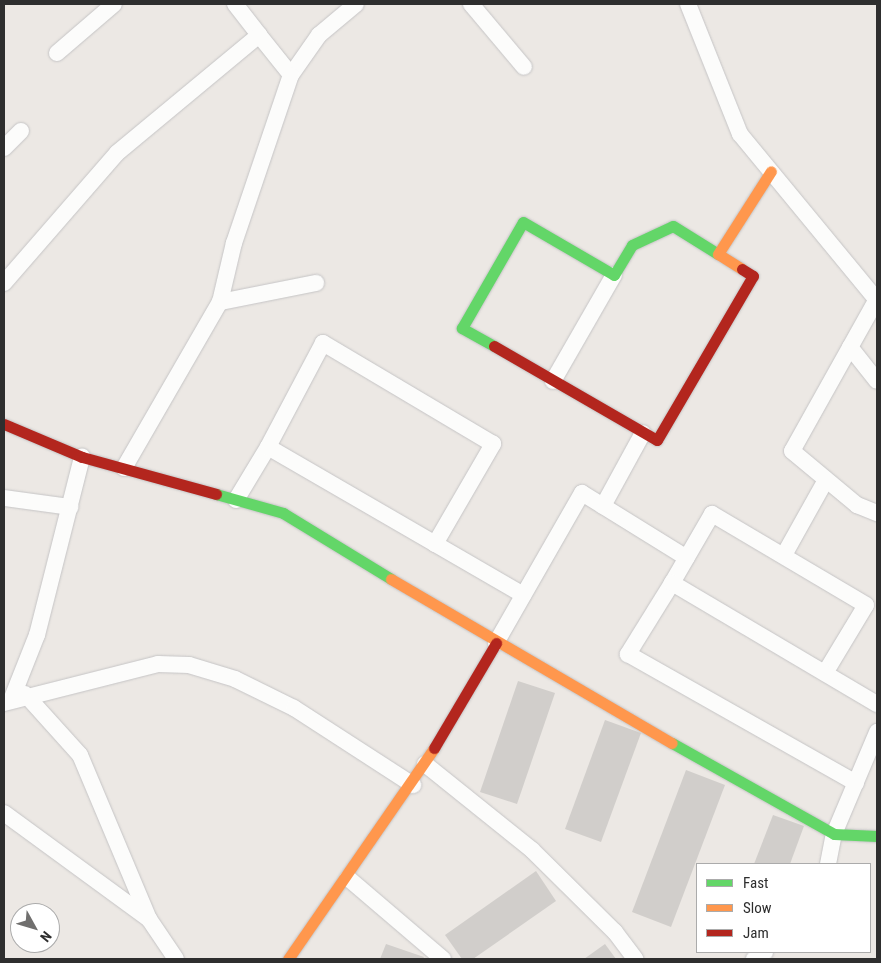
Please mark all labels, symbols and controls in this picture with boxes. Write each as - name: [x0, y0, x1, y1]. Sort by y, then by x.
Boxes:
- legend: [696, 863, 871, 953]
- text: Fast: [743, 874, 768, 892]
- text: Slow: [743, 899, 772, 917]
- north arrow: [10, 903, 60, 953]
- text: Jam: [743, 924, 769, 942]
- text: N: [37, 928, 55, 945]

